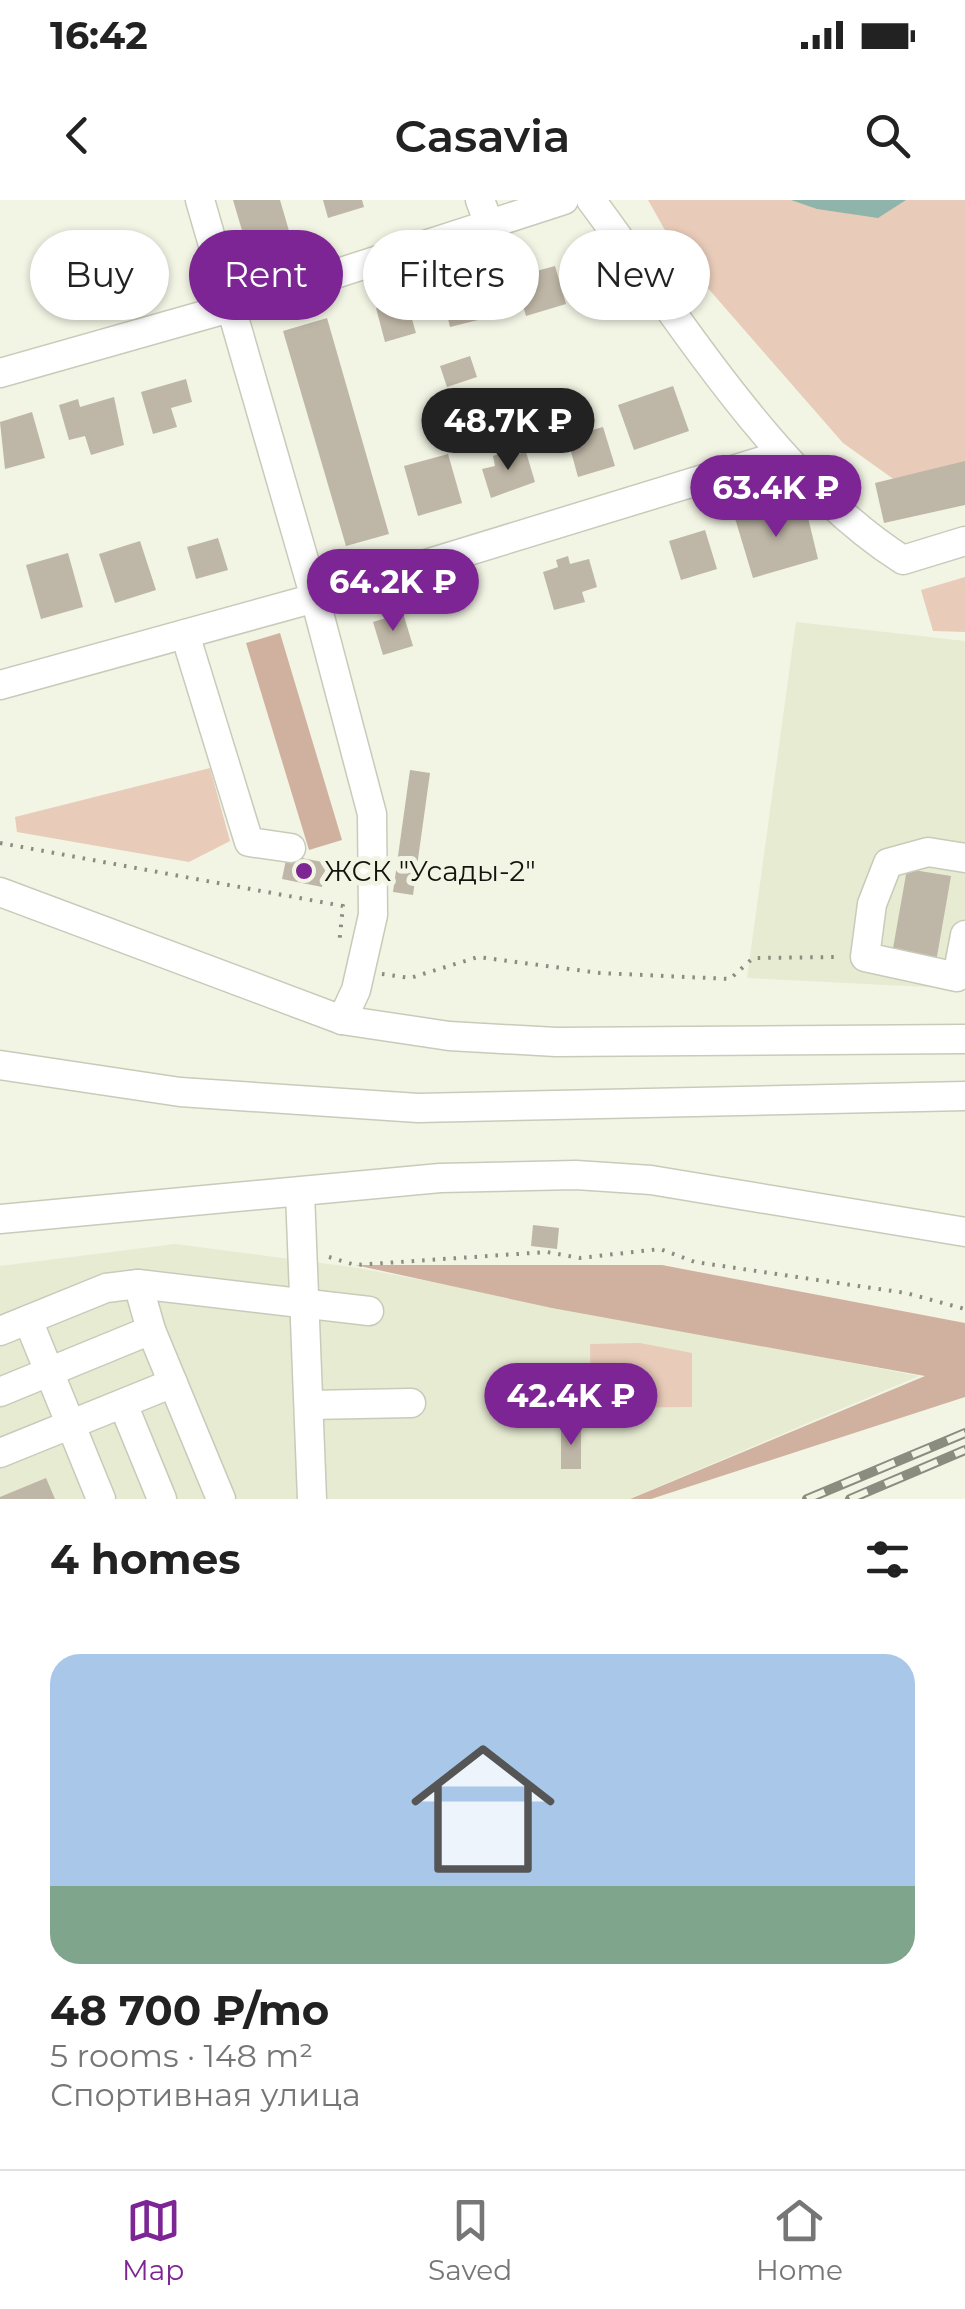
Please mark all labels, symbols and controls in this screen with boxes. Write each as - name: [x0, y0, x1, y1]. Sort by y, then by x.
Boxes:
- text: 16:42: [50, 12, 148, 59]
- icon: back: [50, 108, 105, 163]
- text: Casavia: [395, 108, 570, 163]
- icon: search: [860, 108, 915, 163]
- chip: Buy: [30, 230, 169, 320]
- chip: Rent: [189, 230, 343, 320]
- chip: Filters: [363, 230, 539, 320]
- chip: New: [559, 230, 710, 320]
- pin: 48.7K ₽: [416, 388, 600, 473]
- text: 48.7K ₽: [443, 401, 573, 440]
- pin: 63.4K ₽: [684, 455, 868, 540]
- text: 63.4K ₽: [712, 468, 840, 507]
- pin: 64.2K ₽: [301, 549, 485, 634]
- text: 64.2K ₽: [329, 562, 457, 601]
- place label: ЖСК "Усады-2": [324, 854, 536, 888]
- marker: ЖСК "Усады-2": [293, 860, 315, 882]
- pin: 42.4K ₽: [479, 1363, 663, 1448]
- text: 42.4K ₽: [506, 1376, 636, 1415]
- icon: filters: [860, 1532, 915, 1587]
- text: 4 homes: [50, 1533, 241, 1585]
- icon: home: [393, 1719, 573, 1899]
- text: 48 700 ₽/mo: [50, 1984, 329, 2036]
- text: 5 rooms · 148 m²: [50, 2036, 313, 2075]
- text: Спортивная улица: [50, 2075, 361, 2114]
- tab: Map: [122, 2193, 184, 2287]
- tab: Saved: [428, 2193, 512, 2287]
- tab: Home: [756, 2193, 843, 2287]

